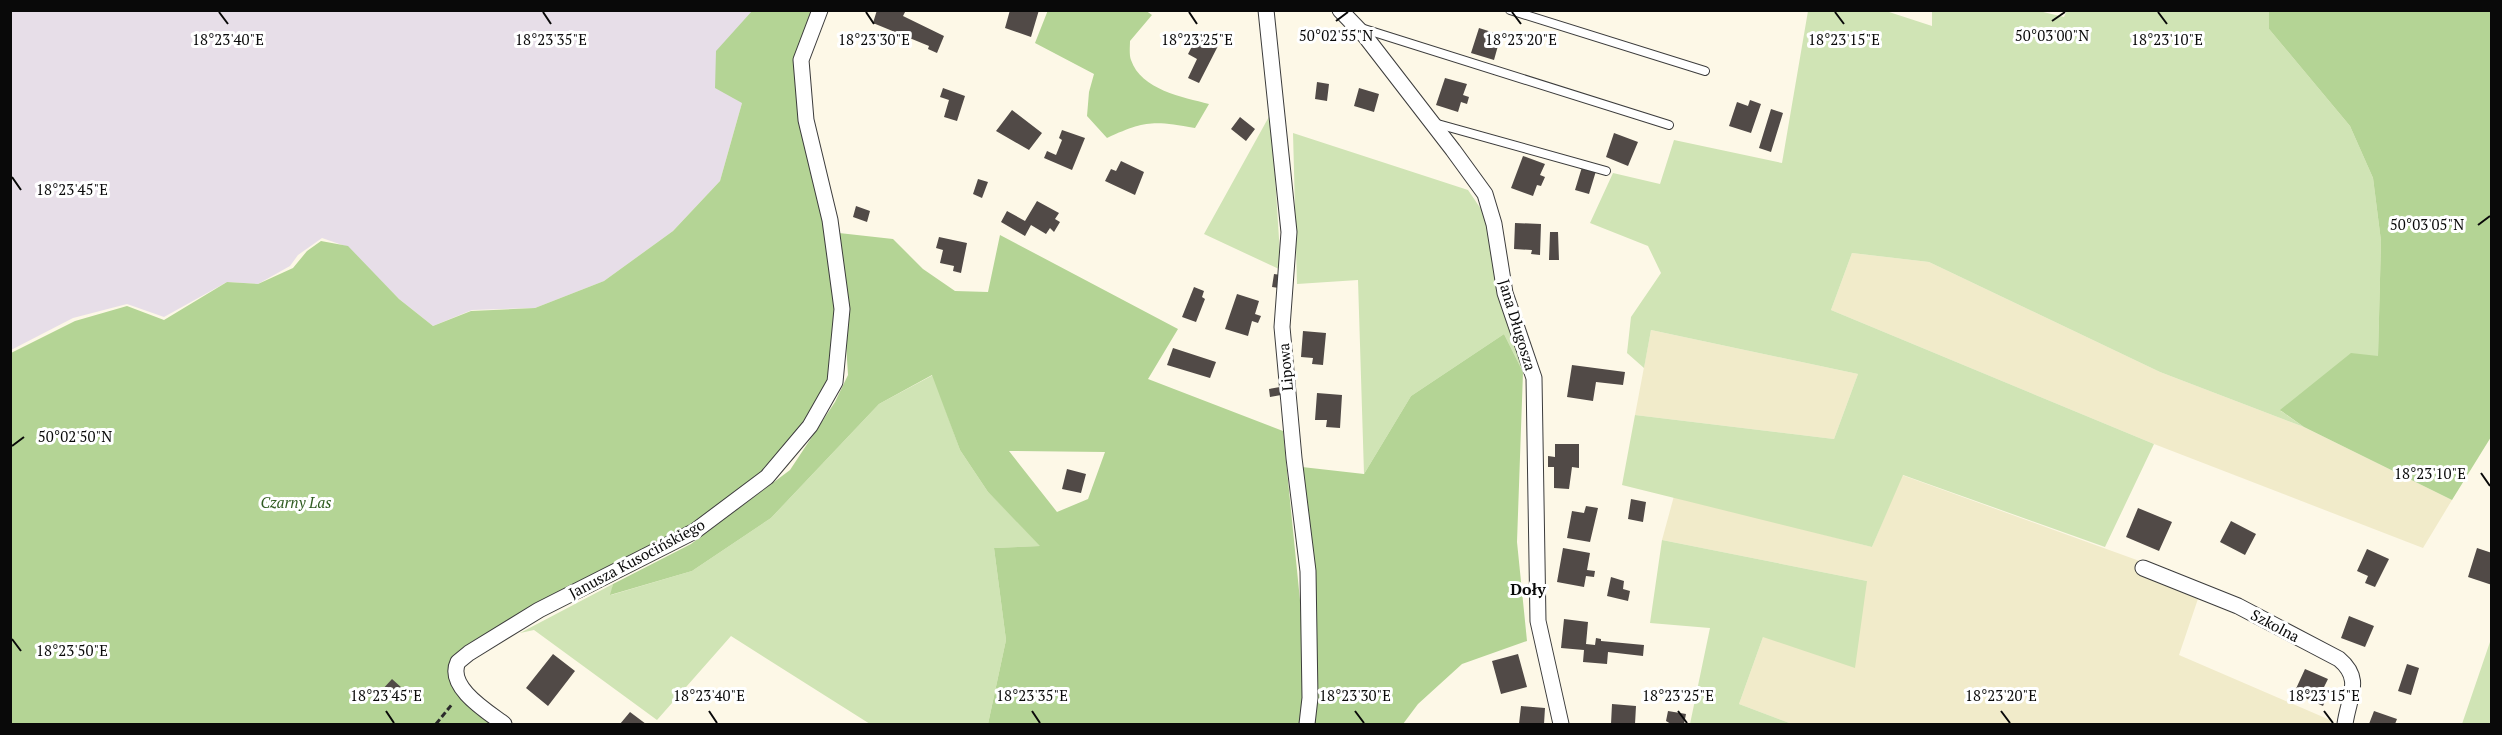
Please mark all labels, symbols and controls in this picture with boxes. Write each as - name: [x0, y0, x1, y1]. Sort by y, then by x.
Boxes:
- text: 50°02'55"N: [1299, 25, 1373, 45]
- text: 50°03'00"N: [2015, 25, 2089, 45]
- text: 18°23'40"E: [192, 29, 264, 49]
- text: 18°23'35"E: [515, 29, 587, 49]
- text: 18°23'30"E: [838, 29, 910, 49]
- text: 18°23'25"E: [1161, 29, 1233, 49]
- text: 18°23'20"E: [1485, 29, 1557, 49]
- text: 18°23'15"E: [1808, 29, 1880, 49]
- text: 18°23'10"E: [2131, 29, 2203, 49]
- text: 18°23'45"E: [36, 179, 108, 199]
- text: 50°03'05"N: [2390, 214, 2464, 234]
- street label: Jana Długosza: [1495, 277, 1541, 373]
- street label: Lipowa: [1273, 342, 1297, 392]
- text: 50°02'50"N: [38, 426, 112, 446]
- text: 18°23'10"E: [2394, 463, 2466, 483]
- park label: Czarny Las: [261, 492, 331, 512]
- street label: Janusza Kusocińskiego: [565, 514, 708, 602]
- district label: Doły: [1510, 578, 1546, 600]
- street label: Szkolna: [2248, 604, 2304, 646]
- text: 18°23'50"E: [36, 640, 108, 660]
- text: 18°23'45"E: [350, 685, 422, 705]
- text: 18°23'40"E: [673, 685, 745, 705]
- text: 18°23'35"E: [996, 685, 1068, 705]
- text: 18°23'30"E: [1319, 685, 1391, 705]
- text: 18°23'25"E: [1642, 685, 1714, 705]
- text: 18°23'20"E: [1965, 685, 2037, 705]
- text: 18°23'15"E: [2288, 685, 2360, 705]

